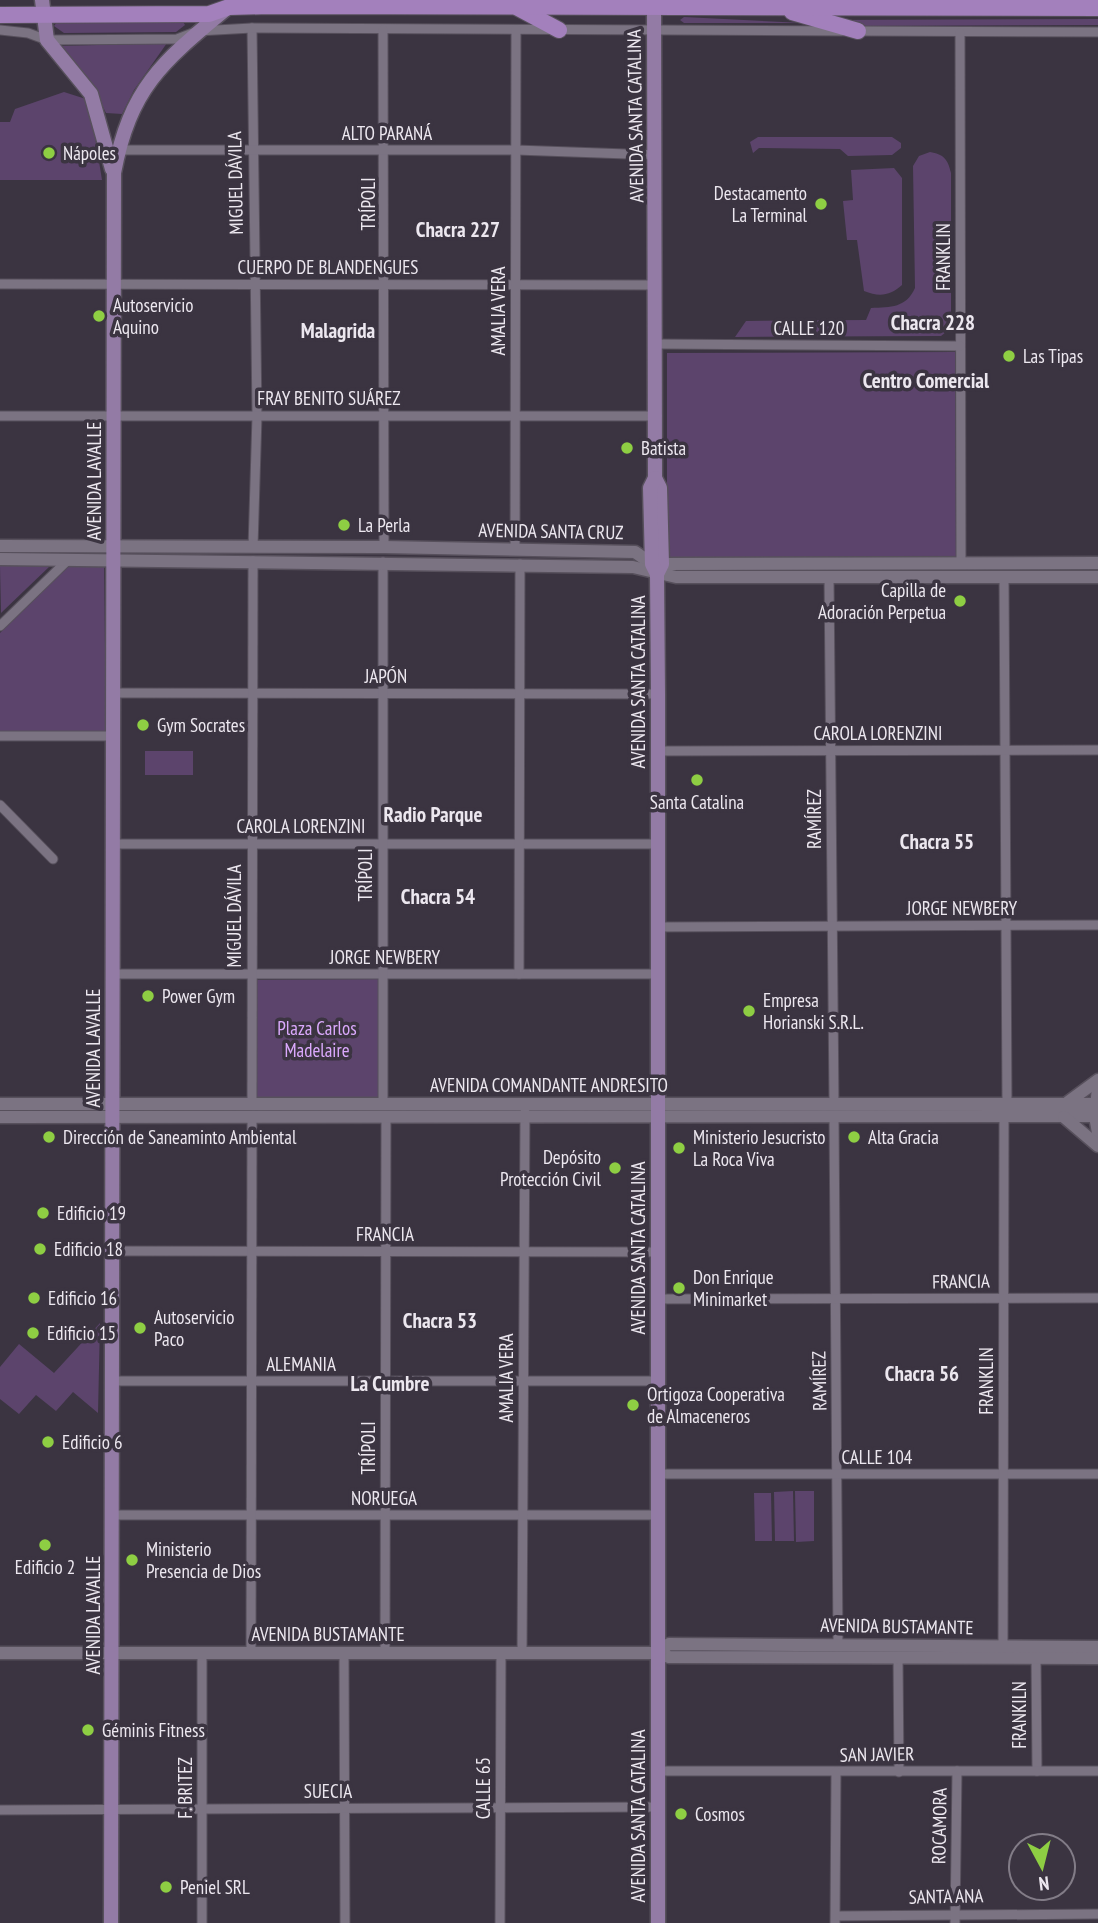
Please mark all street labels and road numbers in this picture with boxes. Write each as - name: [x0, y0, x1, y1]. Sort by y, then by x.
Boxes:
- street label: AVENIDA SANTA CATALINA: [621, 29, 649, 203]
- street label: ALTO PARANÁ: [342, 121, 432, 145]
- street label: MIGUEL DÁVILA: [222, 131, 248, 235]
- street label: TRÍPOLI: [356, 177, 380, 231]
- street label: FRANKLIN: [931, 223, 955, 291]
- street label: CUERPO DE BLANDENGUES: [238, 255, 418, 279]
- street label: AMALIA VERA: [486, 267, 510, 355]
- street label: CALLE 120: [774, 316, 844, 340]
- street label: FRAY BENITO SUÁREZ: [257, 386, 401, 410]
- street label: AVENIDA LAVALLE: [82, 421, 106, 541]
- street label: AVENIDA SANTA CRUZ: [478, 518, 624, 544]
- street label: AVENIDA SANTA CATALINA: [626, 595, 650, 769]
- street label: JAPÓN: [364, 664, 407, 688]
- street label: CAROLA LORENZINI: [814, 721, 942, 745]
- street label: RAMÍREZ: [802, 789, 826, 849]
- street label: CAROLA LORENZINI: [237, 814, 365, 838]
- street label: TRÍPOLI: [353, 848, 377, 902]
- street label: MIGUEL DÁVILA: [222, 864, 246, 968]
- street label: JORGE NEWBERY: [906, 896, 1017, 920]
- street label: JORGE NEWBERY: [329, 945, 440, 969]
- street label: AVENIDA LAVALLE: [81, 988, 105, 1108]
- street label: AVENIDA COMANDANTE ANDRESITO: [430, 1073, 668, 1097]
- street label: AVENIDA SANTA CATALINA: [626, 1161, 650, 1335]
- street label: FRANCIA: [356, 1222, 414, 1246]
- street label: FRANCIA: [932, 1268, 990, 1294]
- street label: AMALIA VERA: [494, 1334, 518, 1422]
- street label: FRANKLIN: [974, 1347, 998, 1415]
- street label: RAMÍREZ: [806, 1351, 832, 1411]
- street label: ALEMANIA: [266, 1352, 336, 1376]
- street label: TRÍPOLI: [356, 1421, 380, 1475]
- street label: CALLE 104: [842, 1445, 913, 1469]
- street label: NORUEGA: [351, 1486, 417, 1510]
- street label: AVENIDA LAVALLE: [81, 1555, 105, 1675]
- street label: AVENIDA BUSTAMANTE: [820, 1613, 974, 1639]
- street label: AVENIDA BUSTAMANTE: [251, 1622, 405, 1646]
- street label: FRANKILN: [1007, 1681, 1031, 1749]
- street label: AVENIDA SANTA CATALINA: [626, 1729, 650, 1903]
- street label: SAN JAVIER: [839, 1741, 915, 1767]
- street label: F. BRITEZ: [173, 1757, 197, 1819]
- street label: CALLE 65: [471, 1757, 495, 1819]
- street label: SUECIA: [304, 1779, 352, 1803]
- street label: ROCAMORA: [926, 1788, 952, 1864]
- street label: SANTA ANA: [908, 1883, 984, 1909]

